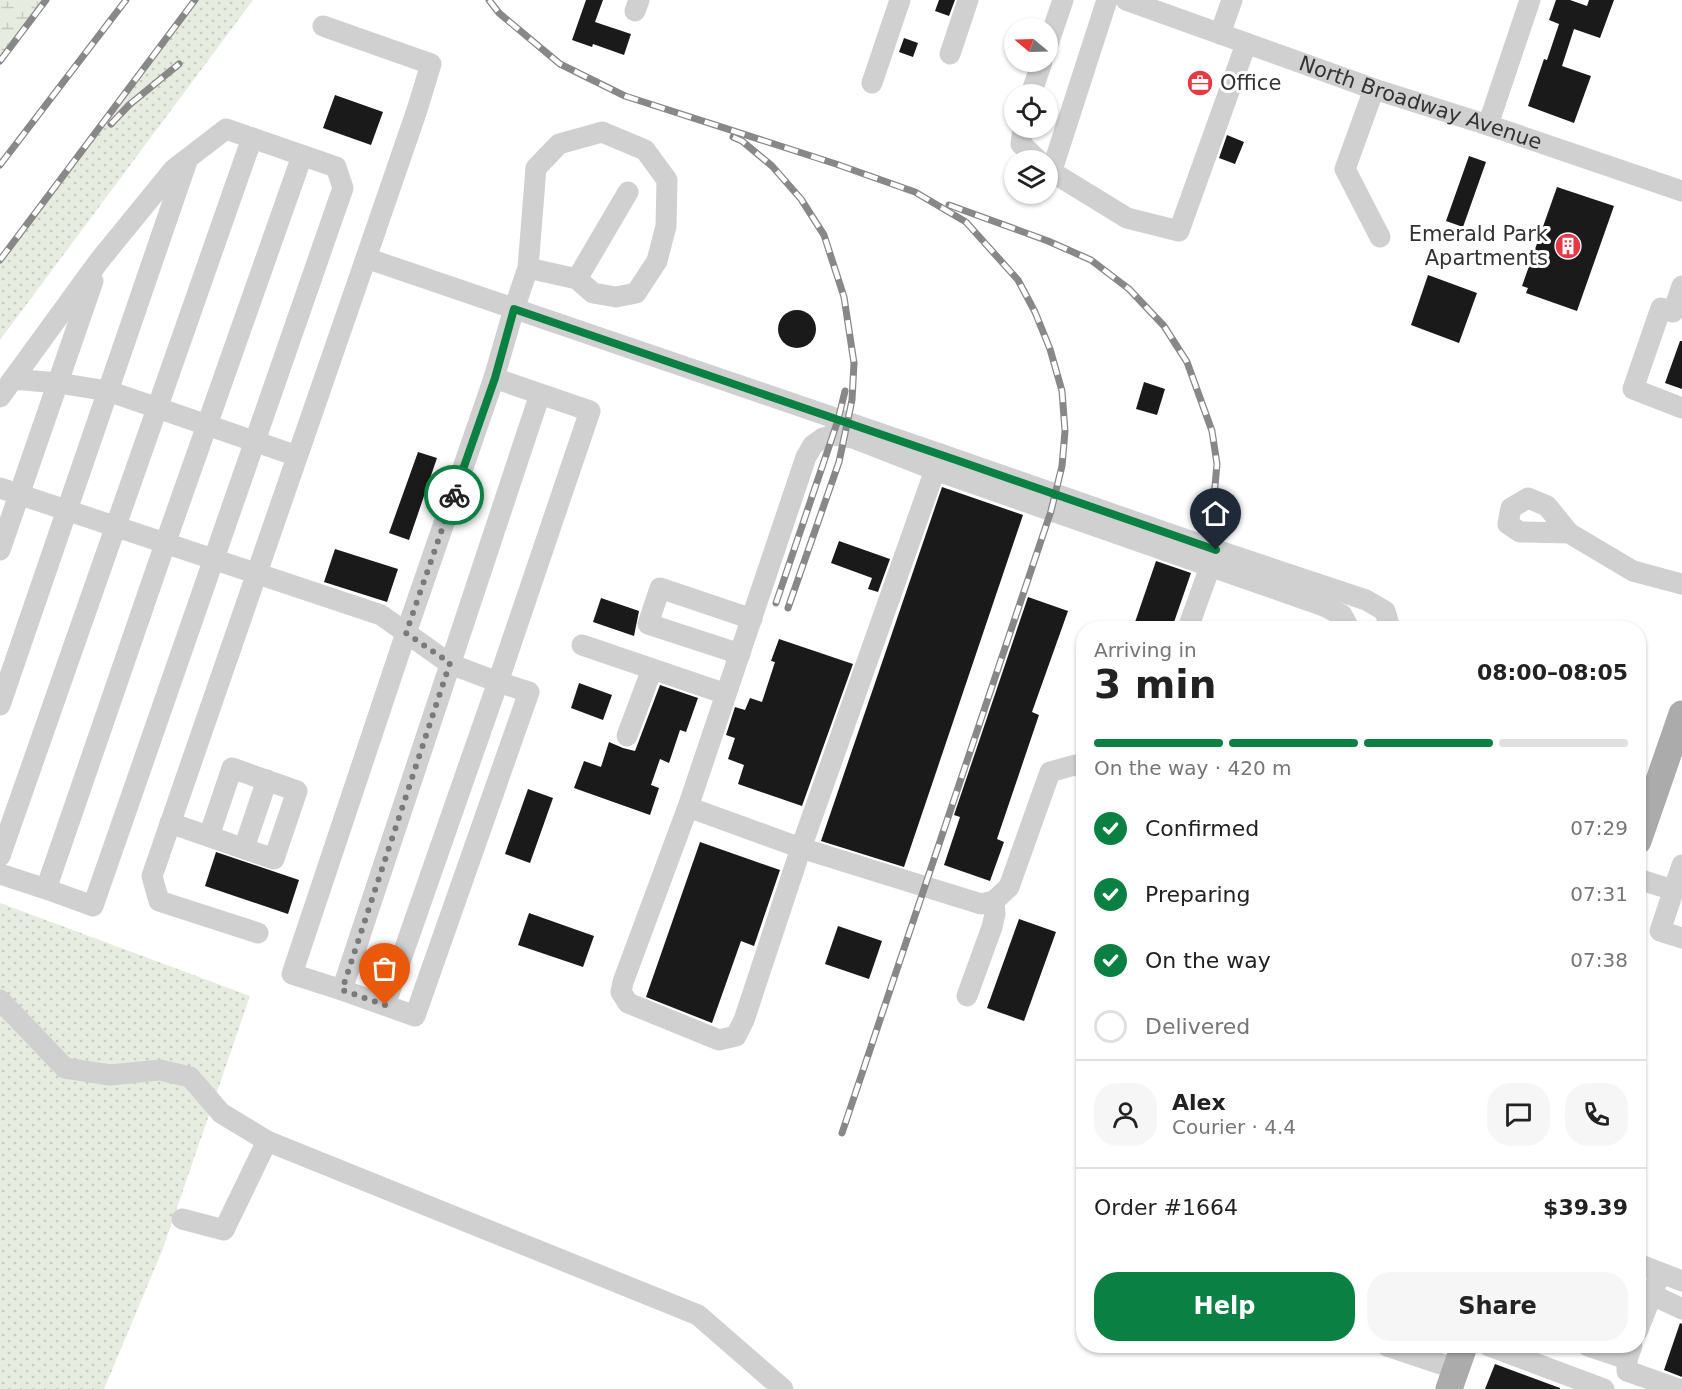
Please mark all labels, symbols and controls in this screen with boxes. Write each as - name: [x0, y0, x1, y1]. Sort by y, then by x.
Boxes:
- north arrow: [1004, 18, 1058, 72]
- map controls: [1004, 18, 1058, 204]
- street label: North Broadway Avenue: [1296, 51, 1545, 154]
- office icon: Office: [1185, 68, 1215, 98]
- place label: Office: [1220, 71, 1281, 95]
- button: locate: [1004, 84, 1058, 138]
- button: layers: [1004, 150, 1058, 204]
- place label: Emerald Park Apartments: [1409, 222, 1549, 270]
- building icon: Emerald Park Apartments: [1553, 231, 1583, 261]
- courier: [424, 465, 484, 525]
- icon: bike: [438, 479, 471, 512]
- pin: [1190, 488, 1241, 550]
- icon: home: [1199, 497, 1232, 530]
- text: Arriving in: [1094, 638, 1197, 662]
- text: 08:00–08:05: [1477, 660, 1628, 685]
- text: 3 min: [1094, 662, 1216, 707]
- text: On the way · 420 m: [1094, 756, 1292, 780]
- icon: check: [1094, 812, 1127, 845]
- text: Confirmed: [1145, 816, 1259, 841]
- text: 07:29: [1570, 816, 1628, 840]
- icon: check: [1094, 878, 1127, 911]
- text: Preparing: [1145, 882, 1251, 907]
- text: 07:31: [1570, 882, 1628, 906]
- pin: [359, 943, 410, 1005]
- icon: check: [1094, 944, 1127, 977]
- text: On the way: [1145, 948, 1271, 973]
- text: 07:38: [1570, 948, 1628, 972]
- icon: bag: [368, 952, 401, 985]
- text: Delivered: [1145, 1014, 1250, 1039]
- button: person: [1094, 1083, 1157, 1146]
- button: chat: [1487, 1083, 1550, 1146]
- button: phone: [1565, 1083, 1628, 1146]
- text: Alex: [1172, 1090, 1226, 1115]
- text: Courier · 4.4: [1172, 1115, 1296, 1139]
- text: Order #1664: [1094, 1195, 1238, 1220]
- text: $39.39: [1543, 1195, 1628, 1220]
- button: Help: [1094, 1272, 1355, 1341]
- button: Share: [1367, 1272, 1628, 1341]

